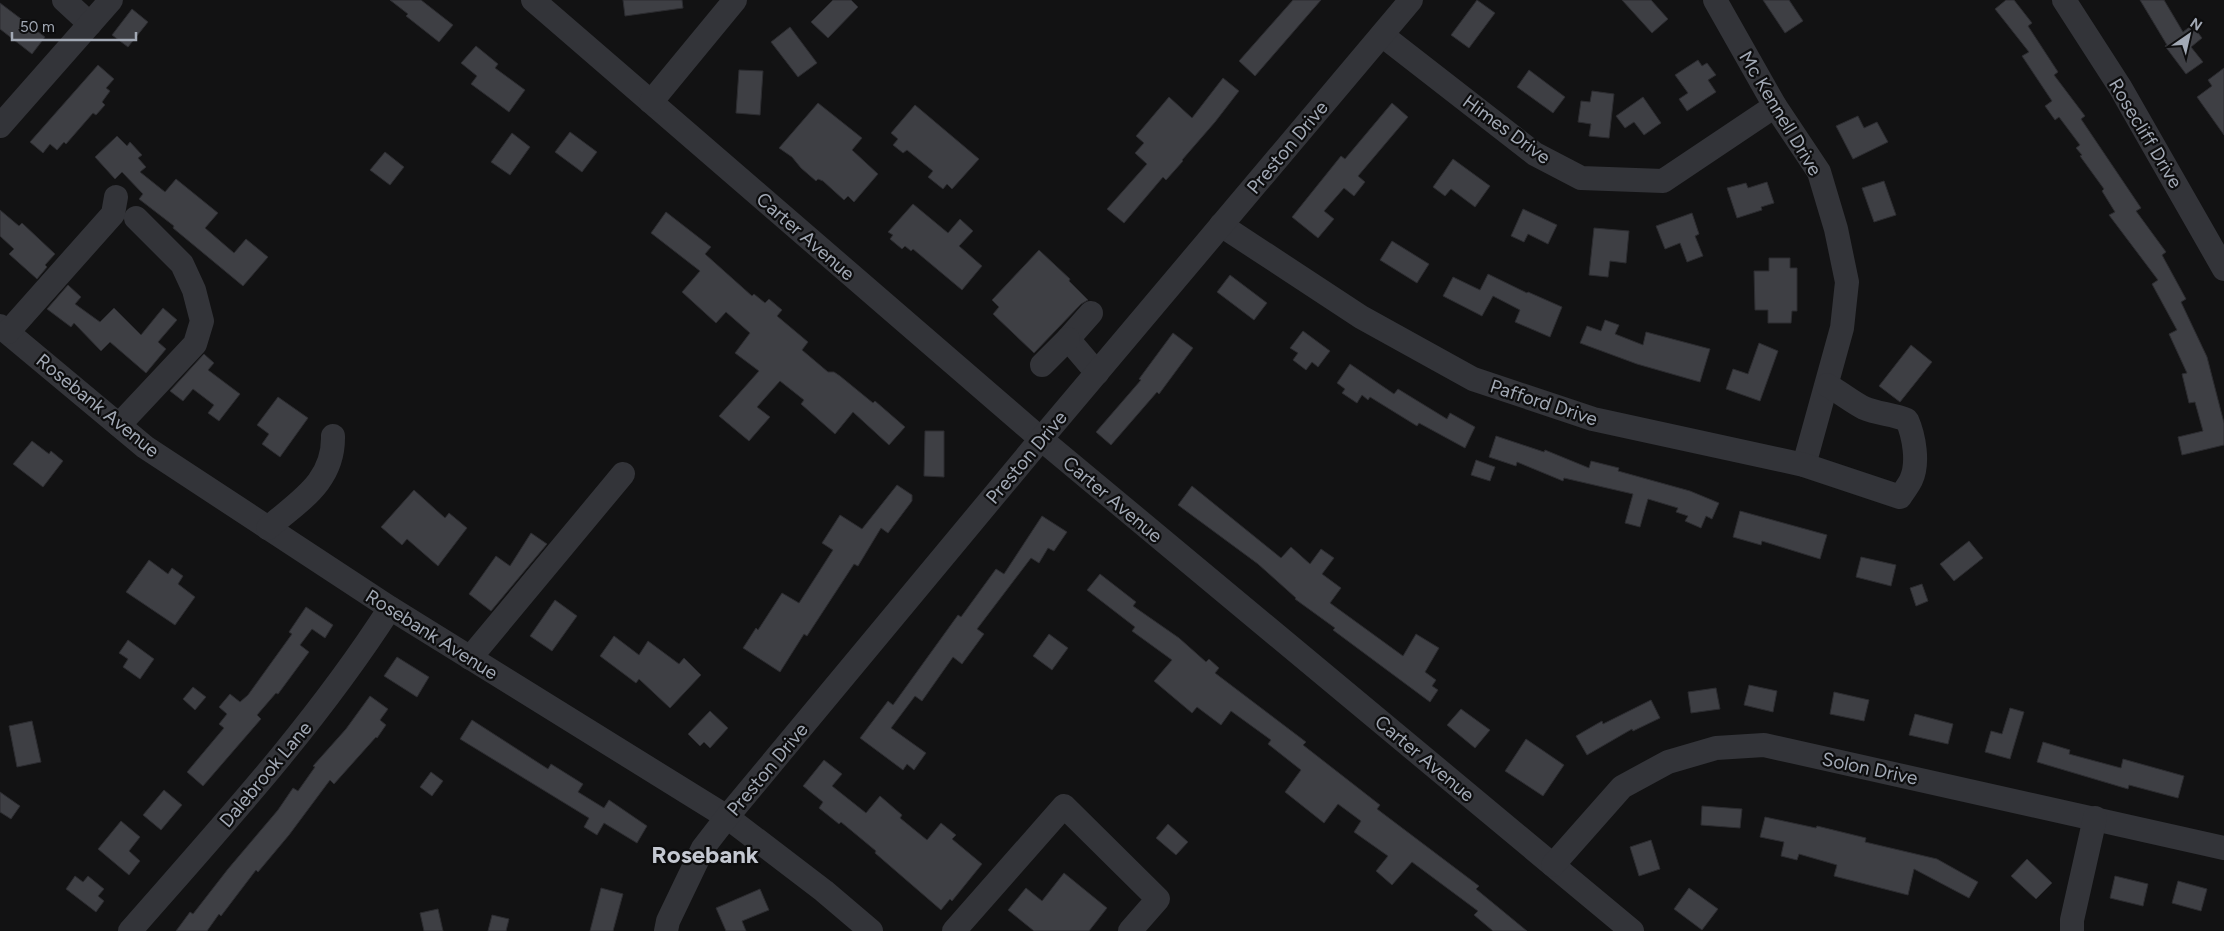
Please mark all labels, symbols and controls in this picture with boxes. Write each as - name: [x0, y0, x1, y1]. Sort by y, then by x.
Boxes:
- scale bar: [12, 10, 136, 42]
- north arrow: [2164, 10, 2214, 60]
- text: N: [2187, 15, 2205, 35]
- text: 50 m: [20, 18, 55, 36]
- street label: Mc Kennell Drive: [1734, 47, 1827, 180]
- street label: Rosecliff Drive: [2104, 74, 2187, 192]
- street label: Himes Drive: [1458, 90, 1555, 169]
- street label: Preston Drive: [1242, 96, 1333, 198]
- street label: Carter Avenue: [752, 187, 860, 285]
- street label: Rosebank Avenue: [31, 349, 164, 462]
- street label: Pafford Drive: [1487, 374, 1601, 431]
- street label: Preston Drive: [981, 406, 1072, 508]
- street label: Carter Avenue: [1058, 451, 1167, 548]
- street label: Rosebank Avenue: [361, 584, 502, 684]
- street label: Carter Avenue: [1370, 710, 1479, 807]
- street label: Dalebrook Lane: [214, 717, 316, 832]
- street label: Preston Drive: [722, 718, 813, 820]
- street label: Solon Drive: [1820, 747, 1920, 790]
- district label: Rosebank: [651, 840, 759, 869]

